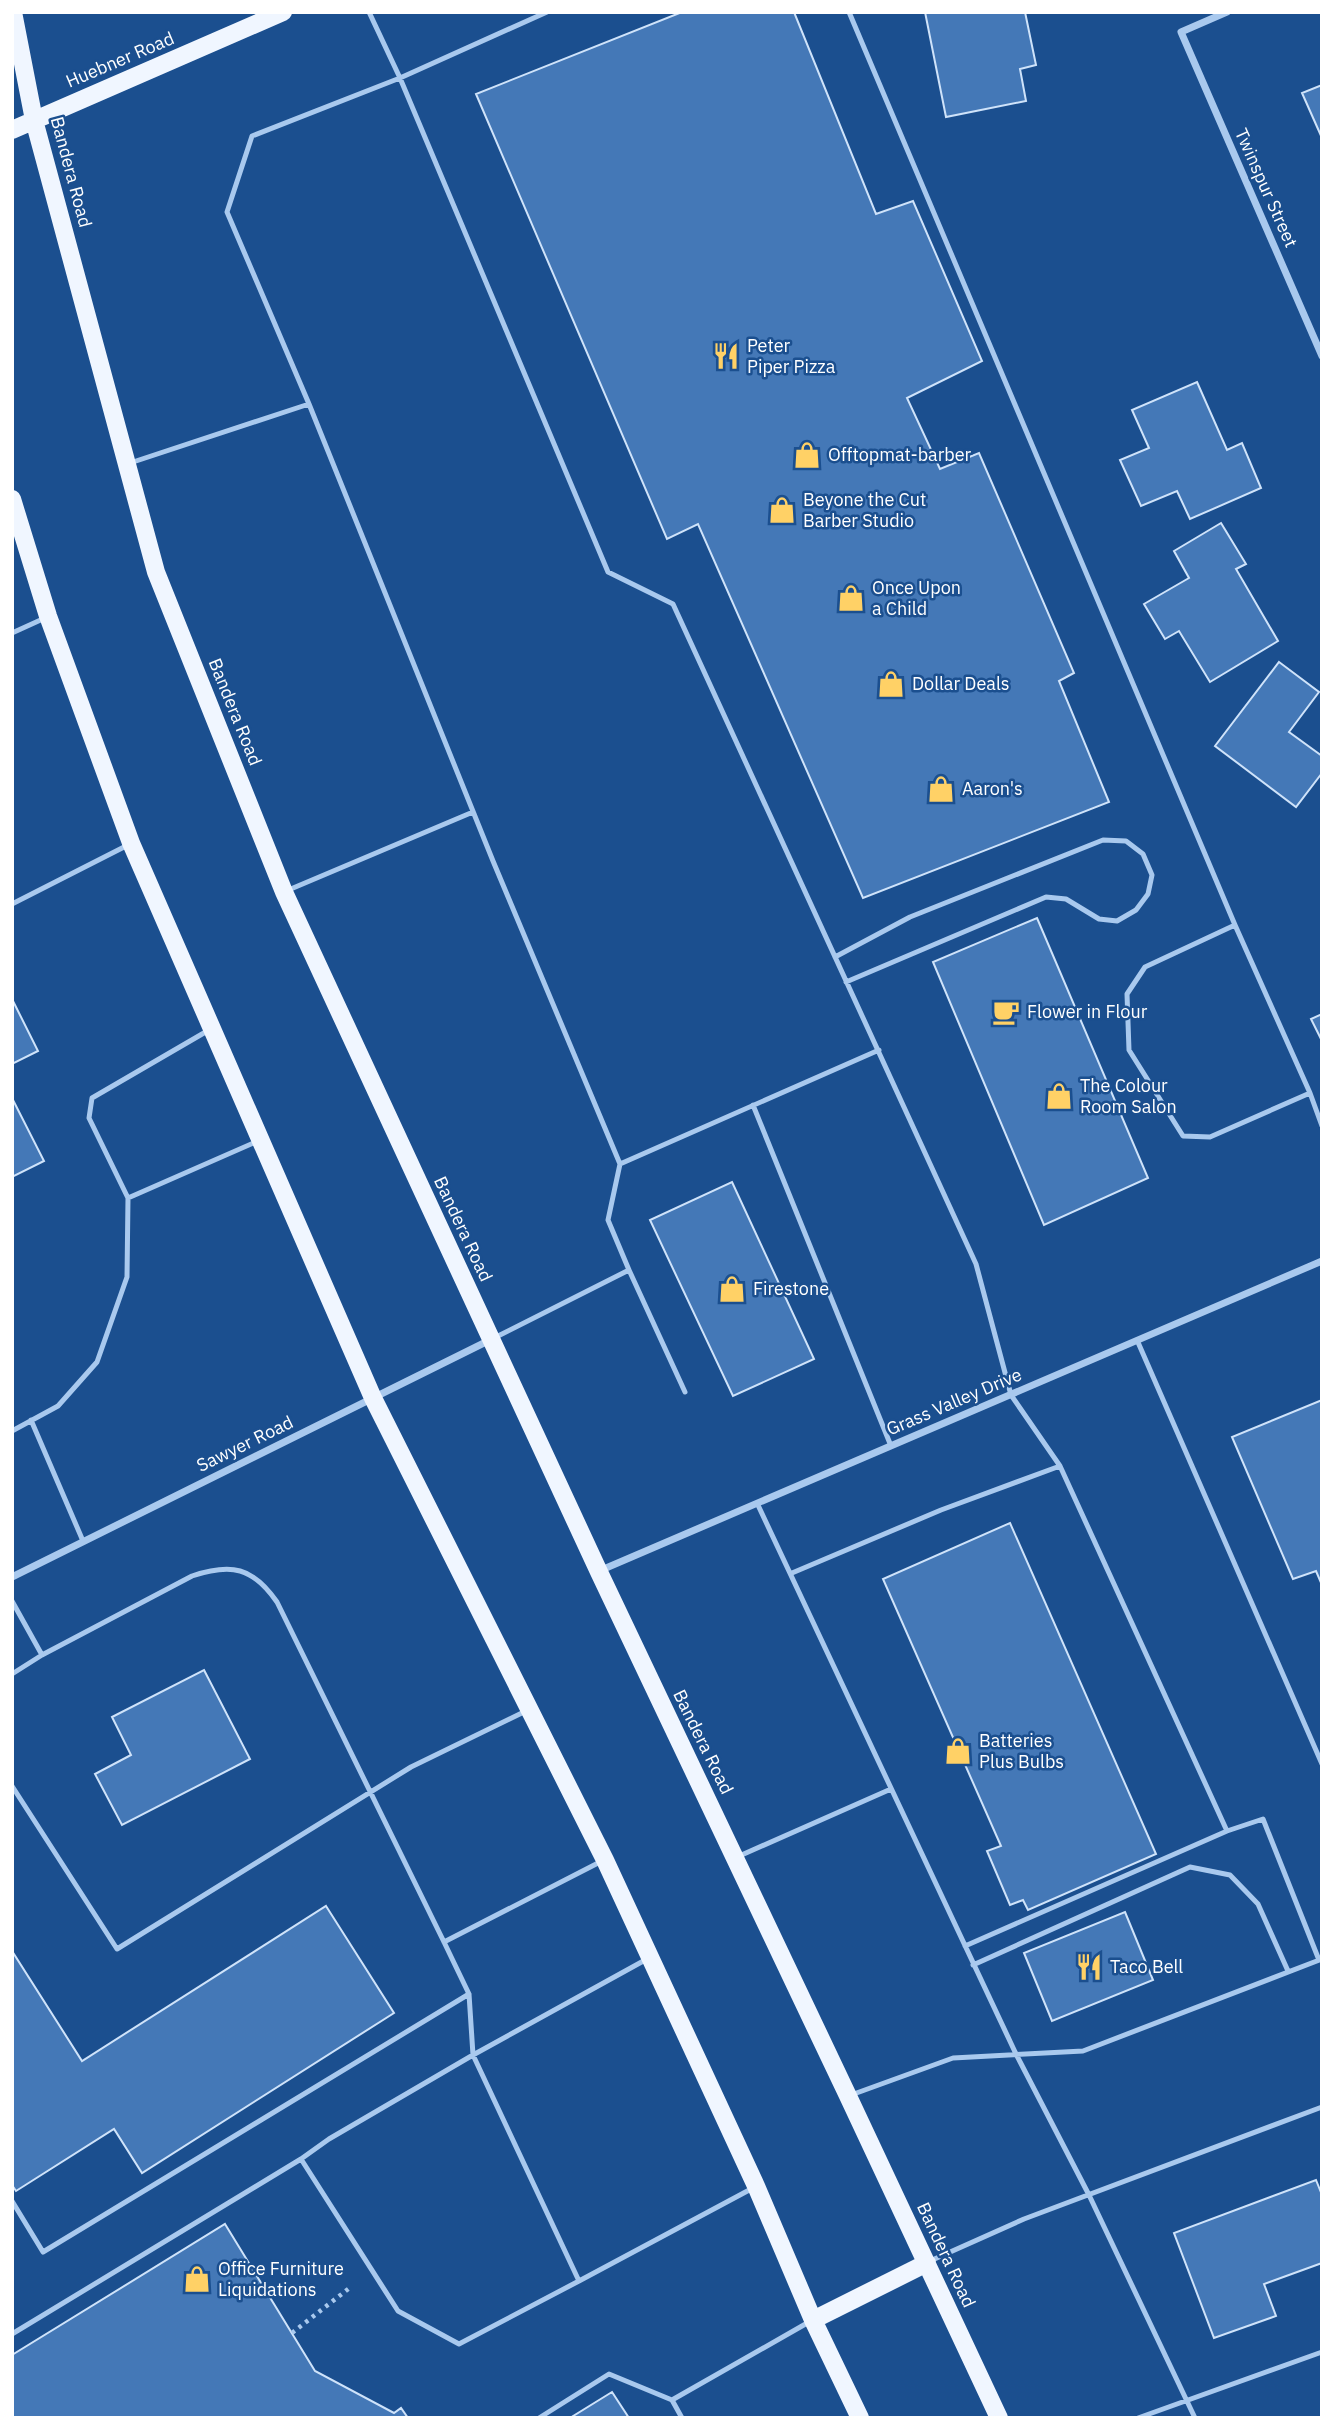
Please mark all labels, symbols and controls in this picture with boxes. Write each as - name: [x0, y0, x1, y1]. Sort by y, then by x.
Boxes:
- street label: Huebner Road: [62, 26, 178, 93]
- street label: Bandera Road: [46, 114, 97, 230]
- street label: Twinspur Street: [1230, 125, 1303, 251]
- place label: Peter Piper Pizza: [747, 334, 836, 378]
- restaurant icon: Peter Piper Pizza: [711, 341, 741, 371]
- shop icon: Offtopmat-barber: [792, 440, 822, 470]
- place label: Offtopmat-barber: [828, 443, 972, 466]
- place label: Beyone the Cut Barber Studio: [803, 488, 926, 532]
- shop icon: Beyone the Cut Barber Studio: [767, 495, 797, 525]
- place label: Once Upon a Child: [872, 576, 961, 620]
- shop icon: Once Upon a Child: [836, 583, 866, 613]
- street label: Bandera Road: [204, 655, 267, 769]
- shop icon: Dollar Deals: [876, 669, 906, 699]
- place label: Dollar Deals: [912, 672, 1010, 695]
- shop icon: Aaron's: [926, 774, 956, 804]
- place label: Aaron's: [962, 777, 1023, 800]
- cafe icon: Flower in Flour: [991, 997, 1021, 1027]
- place label: Flower in Flour: [1027, 1000, 1148, 1023]
- place label: The Colour Room Salon: [1080, 1074, 1177, 1118]
- shop icon: The Colour Room Salon: [1044, 1081, 1074, 1111]
- street label: Bandera Road: [429, 1172, 498, 1285]
- shop icon: Firestone: [717, 1274, 747, 1304]
- place label: Firestone: [753, 1277, 829, 1300]
- street label: Grass Valley Drive: [883, 1363, 1025, 1440]
- street label: Sawyer Road: [193, 1410, 297, 1477]
- street label: Bandera Road: [668, 1686, 739, 1798]
- place label: Batteries Plus Bulbs: [979, 1729, 1064, 1773]
- shop icon: Batteries Plus Bulbs: [943, 1736, 973, 1766]
- restaurant icon: Taco Bell: [1074, 1952, 1104, 1982]
- place label: Taco Bell: [1110, 1955, 1183, 1978]
- street label: Bandera Road: [912, 2198, 981, 2311]
- place label: Office Furniture Liquidations: [218, 2257, 344, 2301]
- shop icon: Office Furniture Liquidations: [182, 2264, 212, 2294]

